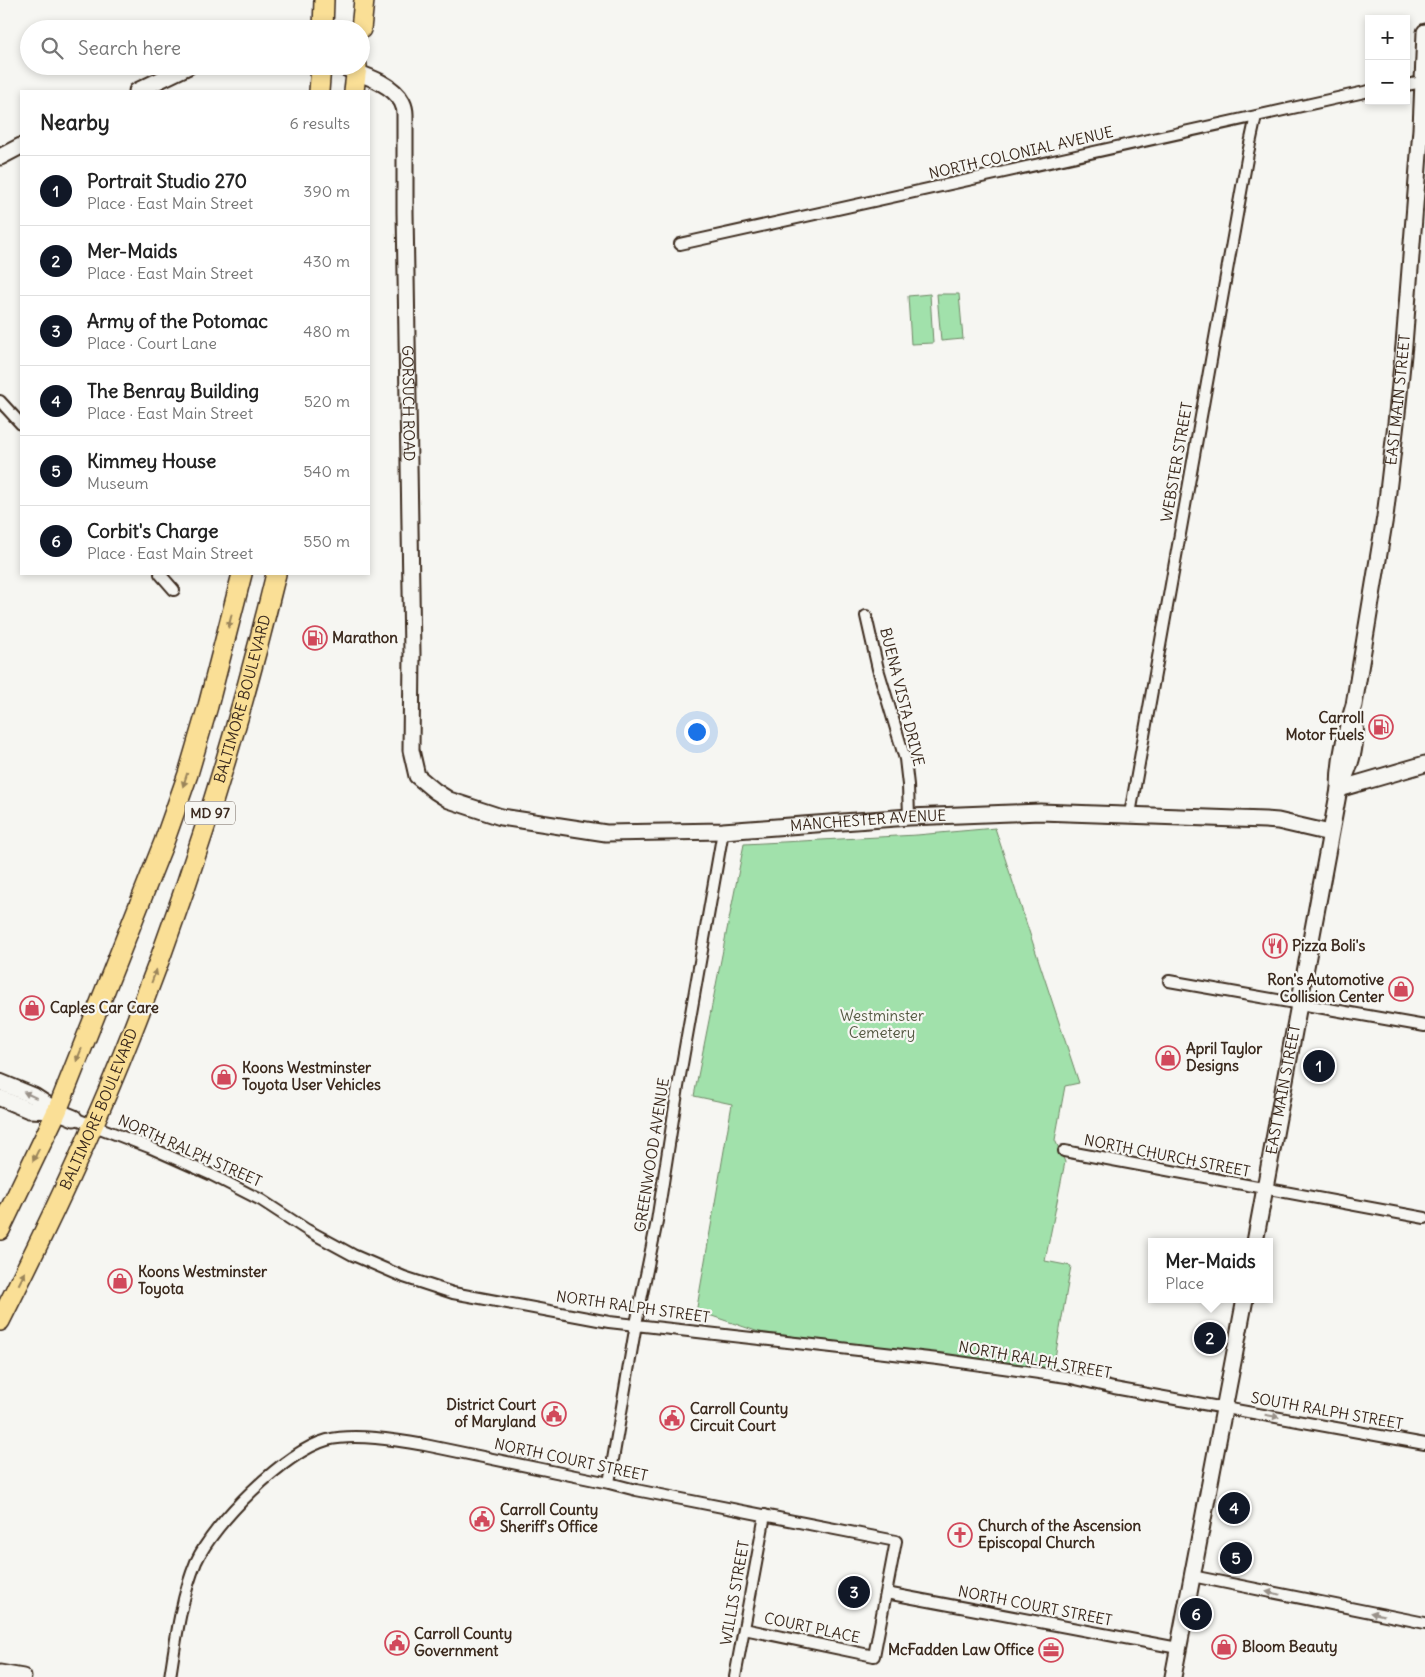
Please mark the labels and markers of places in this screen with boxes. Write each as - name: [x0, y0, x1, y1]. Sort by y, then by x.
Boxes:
- fuel station icon: Marathon: [302, 625, 328, 651]
- place label: Marathon: [332, 628, 398, 647]
- place label: Carroll Motor Fuels: [1286, 708, 1364, 744]
- fuel station icon: Carroll Motor Fuels: [1368, 714, 1394, 740]
- restaurant icon: Pizza Boli's: [1262, 933, 1288, 959]
- place label: Pizza Boli's: [1292, 936, 1366, 955]
- place label: Ron's Automotive Collision Center: [1267, 970, 1385, 1006]
- shop icon: Ron's Automotive Collision Center: [1388, 976, 1414, 1002]
- shop icon: Caples Car Care: [19, 995, 45, 1021]
- place label: Caples Car Care: [50, 998, 159, 1018]
- place label: April Taylor Designs: [1186, 1039, 1263, 1076]
- shop icon: April Taylor Designs: [1155, 1045, 1181, 1071]
- pin: 1: [1303, 1047, 1335, 1085]
- place label: Koons Westminster Toyota User Vehicles: [242, 1058, 381, 1095]
- shop icon: Koons Westminster Toyota User Vehicles: [211, 1064, 237, 1090]
- place label: Koons Westminster Toyota: [138, 1262, 268, 1299]
- shop icon: Koons Westminster Toyota: [107, 1268, 133, 1294]
- pin: 2: [1194, 1319, 1226, 1357]
- place label: District Court of Maryland: [446, 1395, 537, 1432]
- place label: Carroll County Circuit Court: [690, 1399, 788, 1435]
- public building icon: District Court of Maryland: [541, 1401, 567, 1427]
- public building icon: Carroll County Circuit Court: [659, 1405, 685, 1431]
- pin: 4: [1218, 1489, 1250, 1527]
- place label: Carroll County Sheriff's Office: [500, 1500, 598, 1536]
- public building icon: Carroll County Sheriff's Office: [469, 1506, 495, 1532]
- place label: Church of the Ascension Episcopal Church: [978, 1516, 1141, 1553]
- church icon: Church of the Ascension Episcopal Church: [947, 1522, 973, 1548]
- pin: 5: [1220, 1539, 1252, 1577]
- pin: 3: [838, 1573, 870, 1611]
- pin: 6: [1180, 1595, 1212, 1633]
- place label: Carroll County Government: [414, 1624, 512, 1660]
- public building icon: Carroll County Government: [384, 1630, 410, 1656]
- shop icon: Bloom Beauty: [1211, 1634, 1237, 1660]
- office icon: McFadden Law Office: [1038, 1637, 1064, 1663]
- place label: Bloom Beauty: [1242, 1637, 1338, 1657]
- place label: McFadden Law Office: [888, 1640, 1034, 1659]

